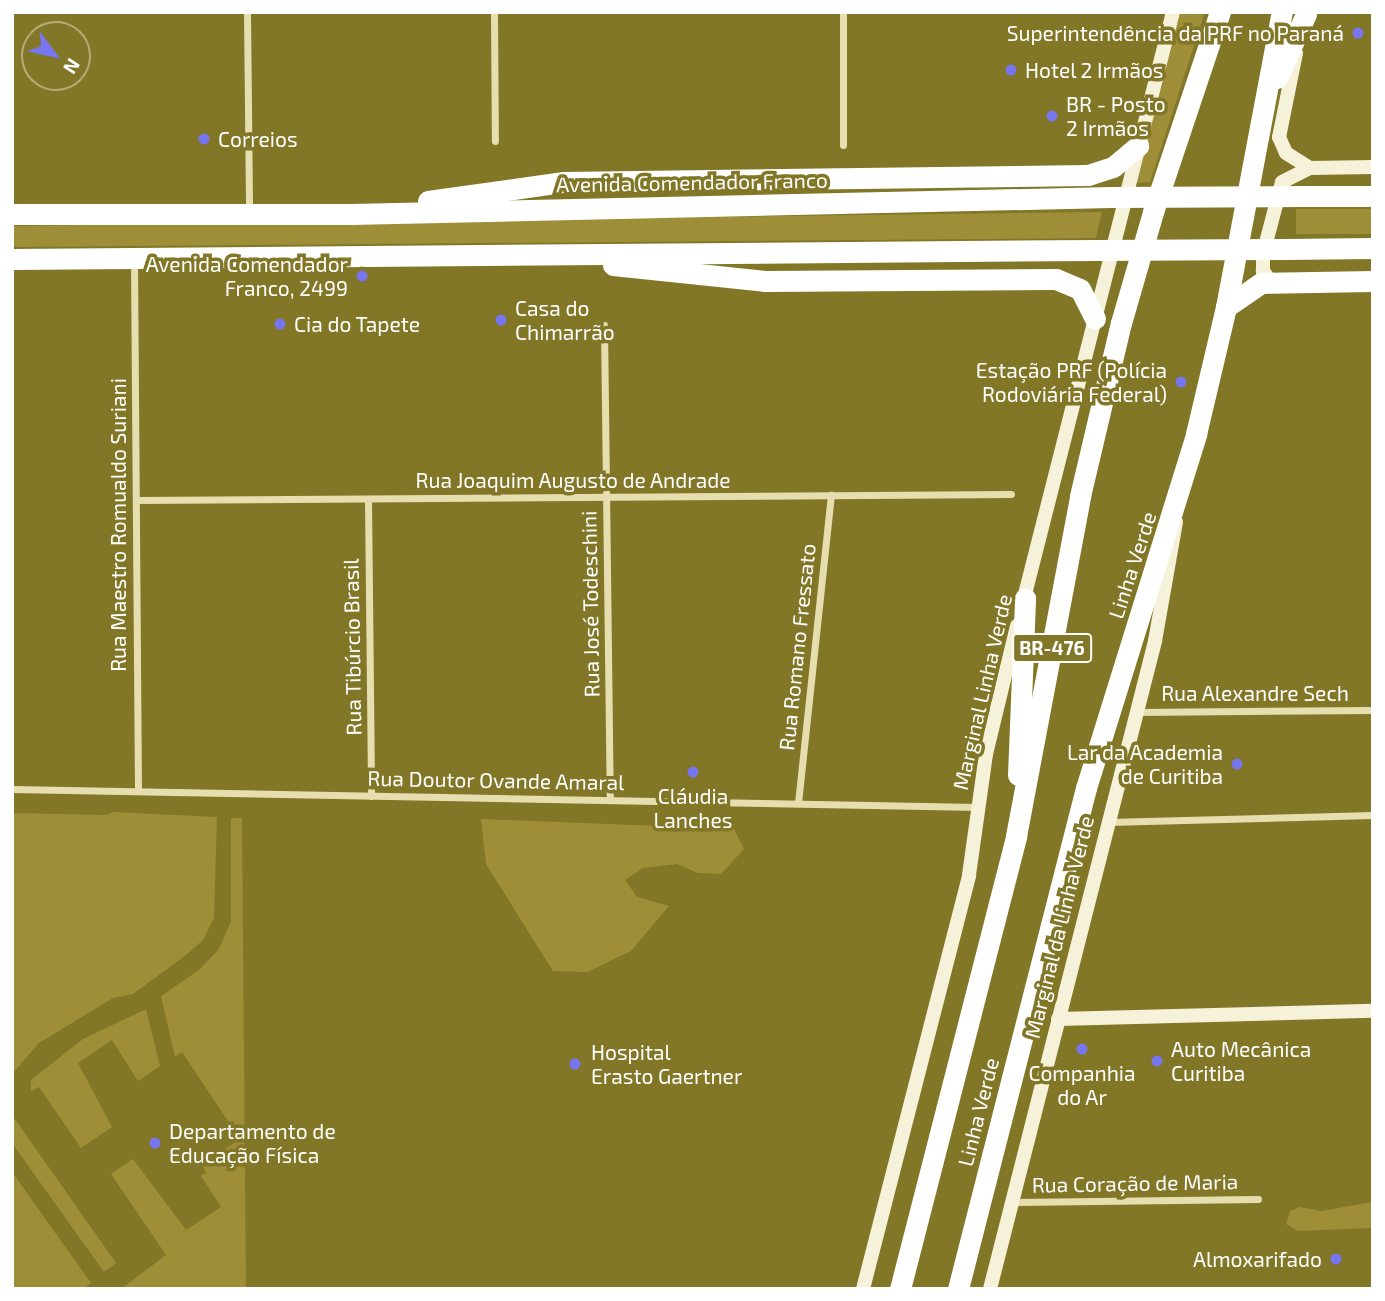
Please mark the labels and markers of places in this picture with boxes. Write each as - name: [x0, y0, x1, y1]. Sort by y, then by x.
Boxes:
- place label: Superintendência da PRF no Paraná: [1006, 20, 1344, 46]
- marker: Superintendência da PRF no Paraná: [1350, 25, 1366, 41]
- place label: Hotel 2 Irmãos: [1025, 57, 1164, 83]
- marker: Hotel 2 Irmãos: [1003, 62, 1019, 78]
- place label: BR - Posto 2 Irmãos: [1066, 91, 1166, 141]
- marker: BR - Posto 2 Irmãos: [1044, 108, 1060, 124]
- place label: Correios: [218, 126, 298, 152]
- marker: Correios: [196, 131, 212, 147]
- place label: Avenida Comendador Franco, 2499: [146, 251, 348, 301]
- marker: Avenida Comendador Franco, 2499: [354, 268, 370, 284]
- place label: Casa do Chimarrão: [515, 295, 615, 345]
- place label: Cia do Tapete: [294, 311, 421, 337]
- marker: Casa do Chimarrão: [493, 312, 509, 328]
- marker: Cia do Tapete: [272, 316, 288, 332]
- place label: Estação PRF (Polícia Rodoviária Federal): [976, 357, 1167, 407]
- marker: Estação PRF (Polícia Rodoviária Federal): [1173, 374, 1189, 390]
- place label: Lar da Academia de Curitiba: [1066, 739, 1223, 789]
- marker: Lar da Academia de Curitiba: [1229, 756, 1245, 772]
- marker: Cláudia Lanches: [685, 764, 701, 780]
- place label: Cláudia Lanches: [654, 783, 732, 833]
- place label: Auto Mecânica Curitiba: [1171, 1036, 1311, 1086]
- place label: Hospital Erasto Gaertner: [591, 1039, 742, 1089]
- marker: Companhia do Ar: [1074, 1041, 1090, 1057]
- marker: Auto Mecânica Curitiba: [1149, 1053, 1165, 1069]
- marker: Hospital Erasto Gaertner: [565, 1054, 585, 1074]
- place label: Companhia do Ar: [1028, 1060, 1136, 1110]
- place label: Departamento de Educação Física: [169, 1118, 336, 1168]
- marker: Departamento de Educação Física: [147, 1135, 163, 1151]
- place label: Almoxarifado: [1193, 1246, 1322, 1272]
- marker: Almoxarifado: [1328, 1251, 1344, 1267]

